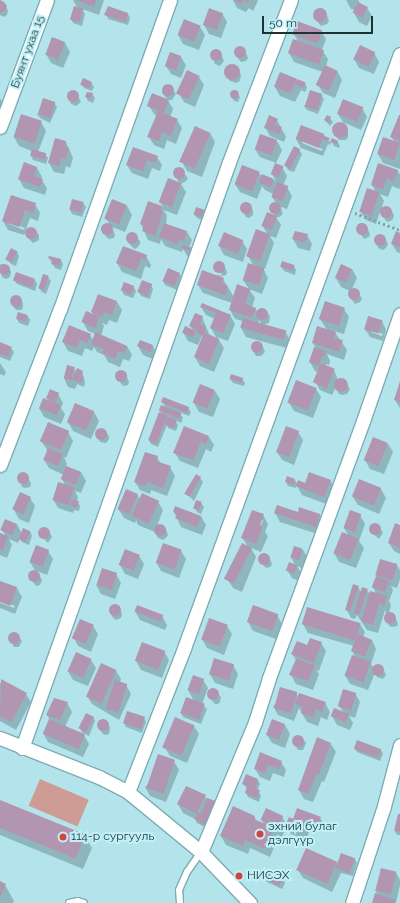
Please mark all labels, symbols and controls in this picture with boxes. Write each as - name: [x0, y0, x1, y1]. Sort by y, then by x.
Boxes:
- scale bar: [264, 8, 375, 34]
- street label: Буянт ухаа 15: [8, 14, 48, 90]
- text: 50 m: [269, 16, 297, 30]
- place label: эхний булаг дэлгүүр: [268, 820, 337, 848]
- marker: эхний булаг дэлгүүр: [255, 829, 265, 839]
- place label: 114-р сургууль: [71, 830, 154, 844]
- marker: 114-р сургууль: [58, 832, 68, 842]
- place label: НИСЭХ: [247, 869, 289, 883]
- marker: НИСЭХ: [234, 871, 244, 881]

